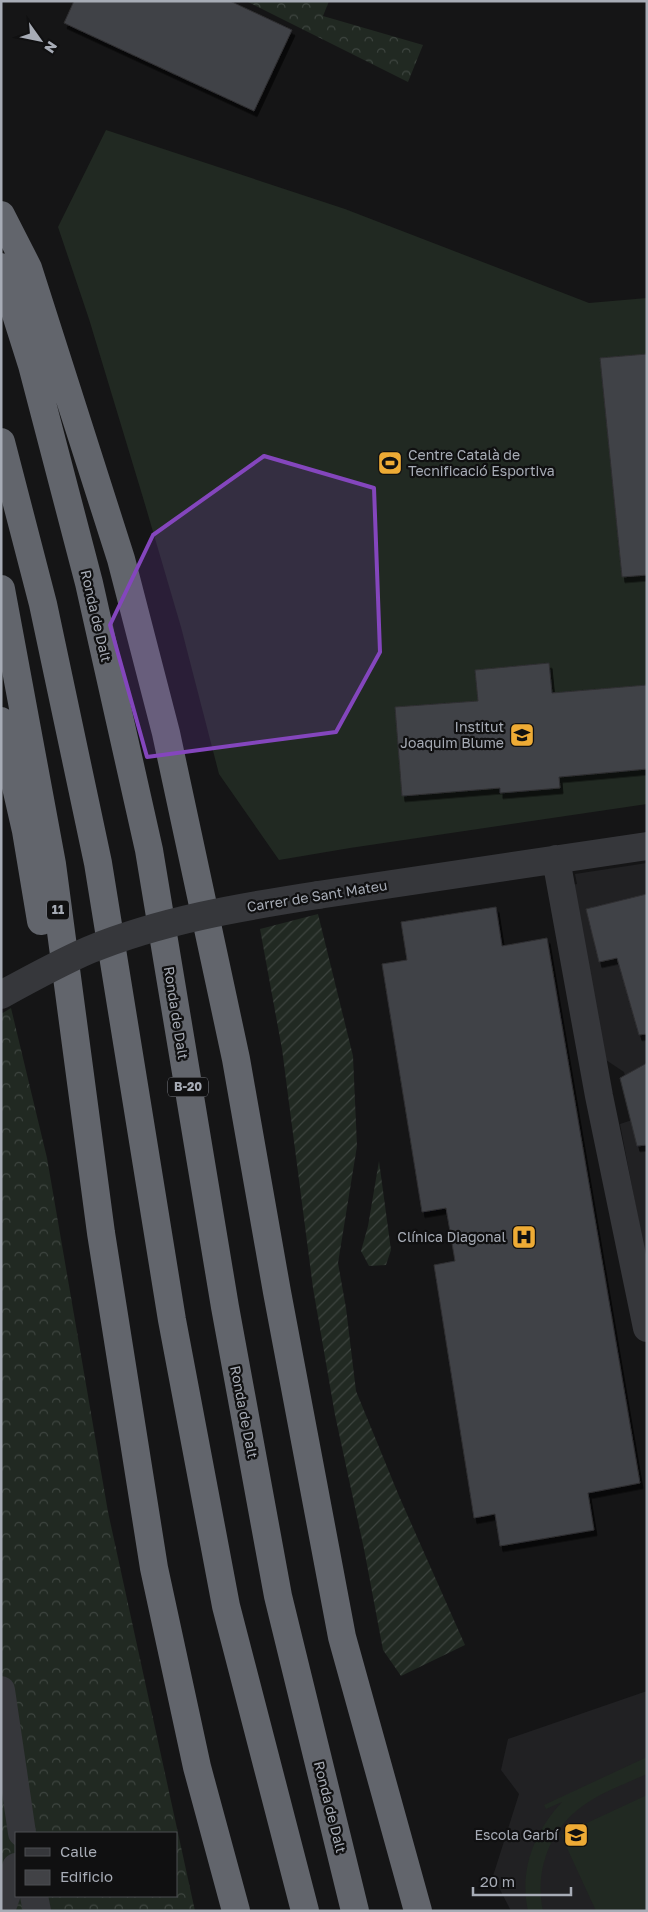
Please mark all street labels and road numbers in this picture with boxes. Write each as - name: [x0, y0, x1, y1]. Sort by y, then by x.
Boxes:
- street label: Ronda de Dalt: [78, 568, 115, 664]
- street label: Carrer de Sant Mateu: [245, 876, 388, 915]
- road number: 11: [47, 900, 69, 920]
- street label: Ronda de Dalt: [161, 965, 192, 1061]
- road number: B-20: [168, 1078, 208, 1096]
- street label: Ronda de Dalt: [227, 1364, 262, 1460]
- street label: Ronda de Dalt: [311, 1759, 350, 1855]

